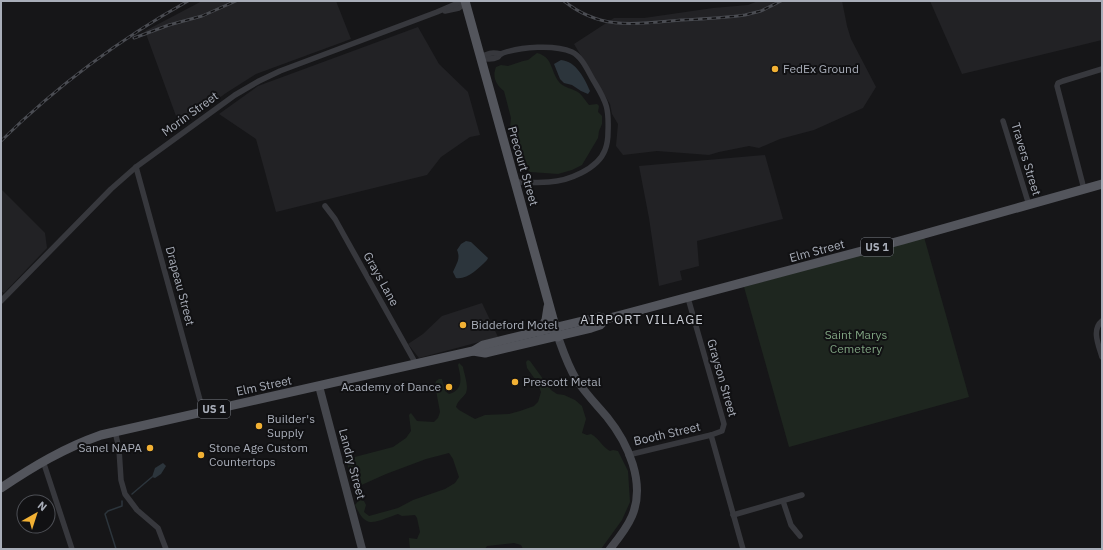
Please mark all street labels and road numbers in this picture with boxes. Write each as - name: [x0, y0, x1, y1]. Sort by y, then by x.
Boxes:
- street label: Morin Street: [158, 88, 221, 139]
- street label: Travers Street: [1008, 121, 1045, 197]
- street label: Precourt Street: [505, 124, 542, 207]
- street label: Elm Street: [788, 236, 846, 265]
- road number: US 1: [861, 238, 893, 256]
- street label: Drapeau Street: [163, 245, 198, 327]
- street label: Grays Lane: [360, 249, 403, 309]
- street label: Grayson Street: [704, 337, 741, 418]
- street label: Elm Street: [235, 372, 293, 399]
- road number: US 1: [198, 400, 230, 418]
- street label: Booth Street: [632, 419, 702, 448]
- street label: Landry Street: [336, 427, 369, 501]

